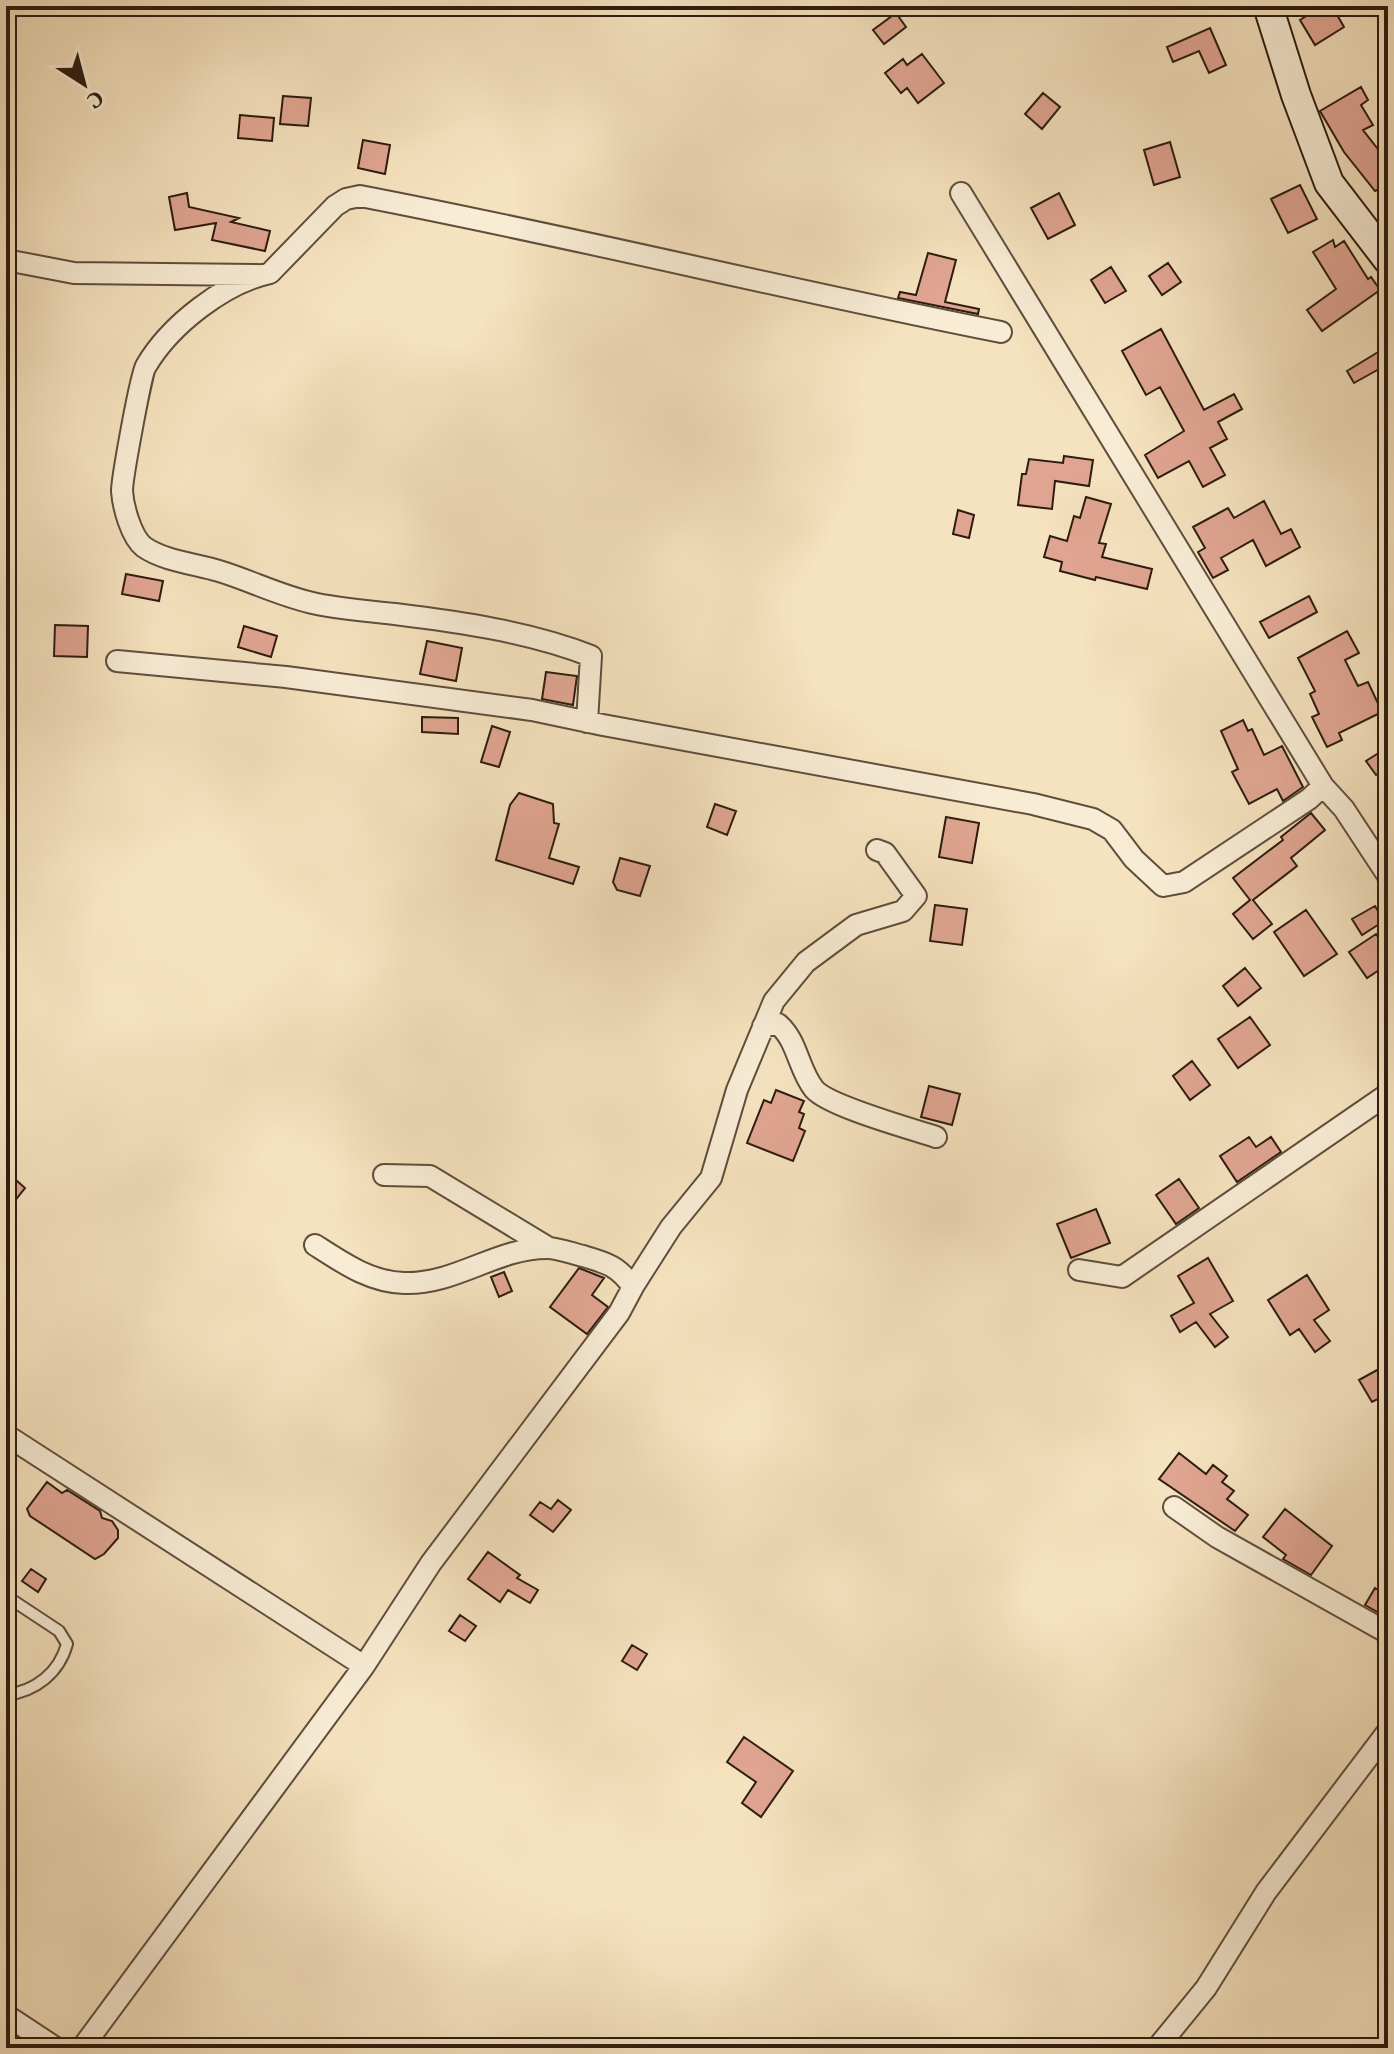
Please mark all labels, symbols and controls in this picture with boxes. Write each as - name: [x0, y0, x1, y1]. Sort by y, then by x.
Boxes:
- north arrow: [44, 44, 124, 124]
- text: С: [79, 81, 109, 115]

